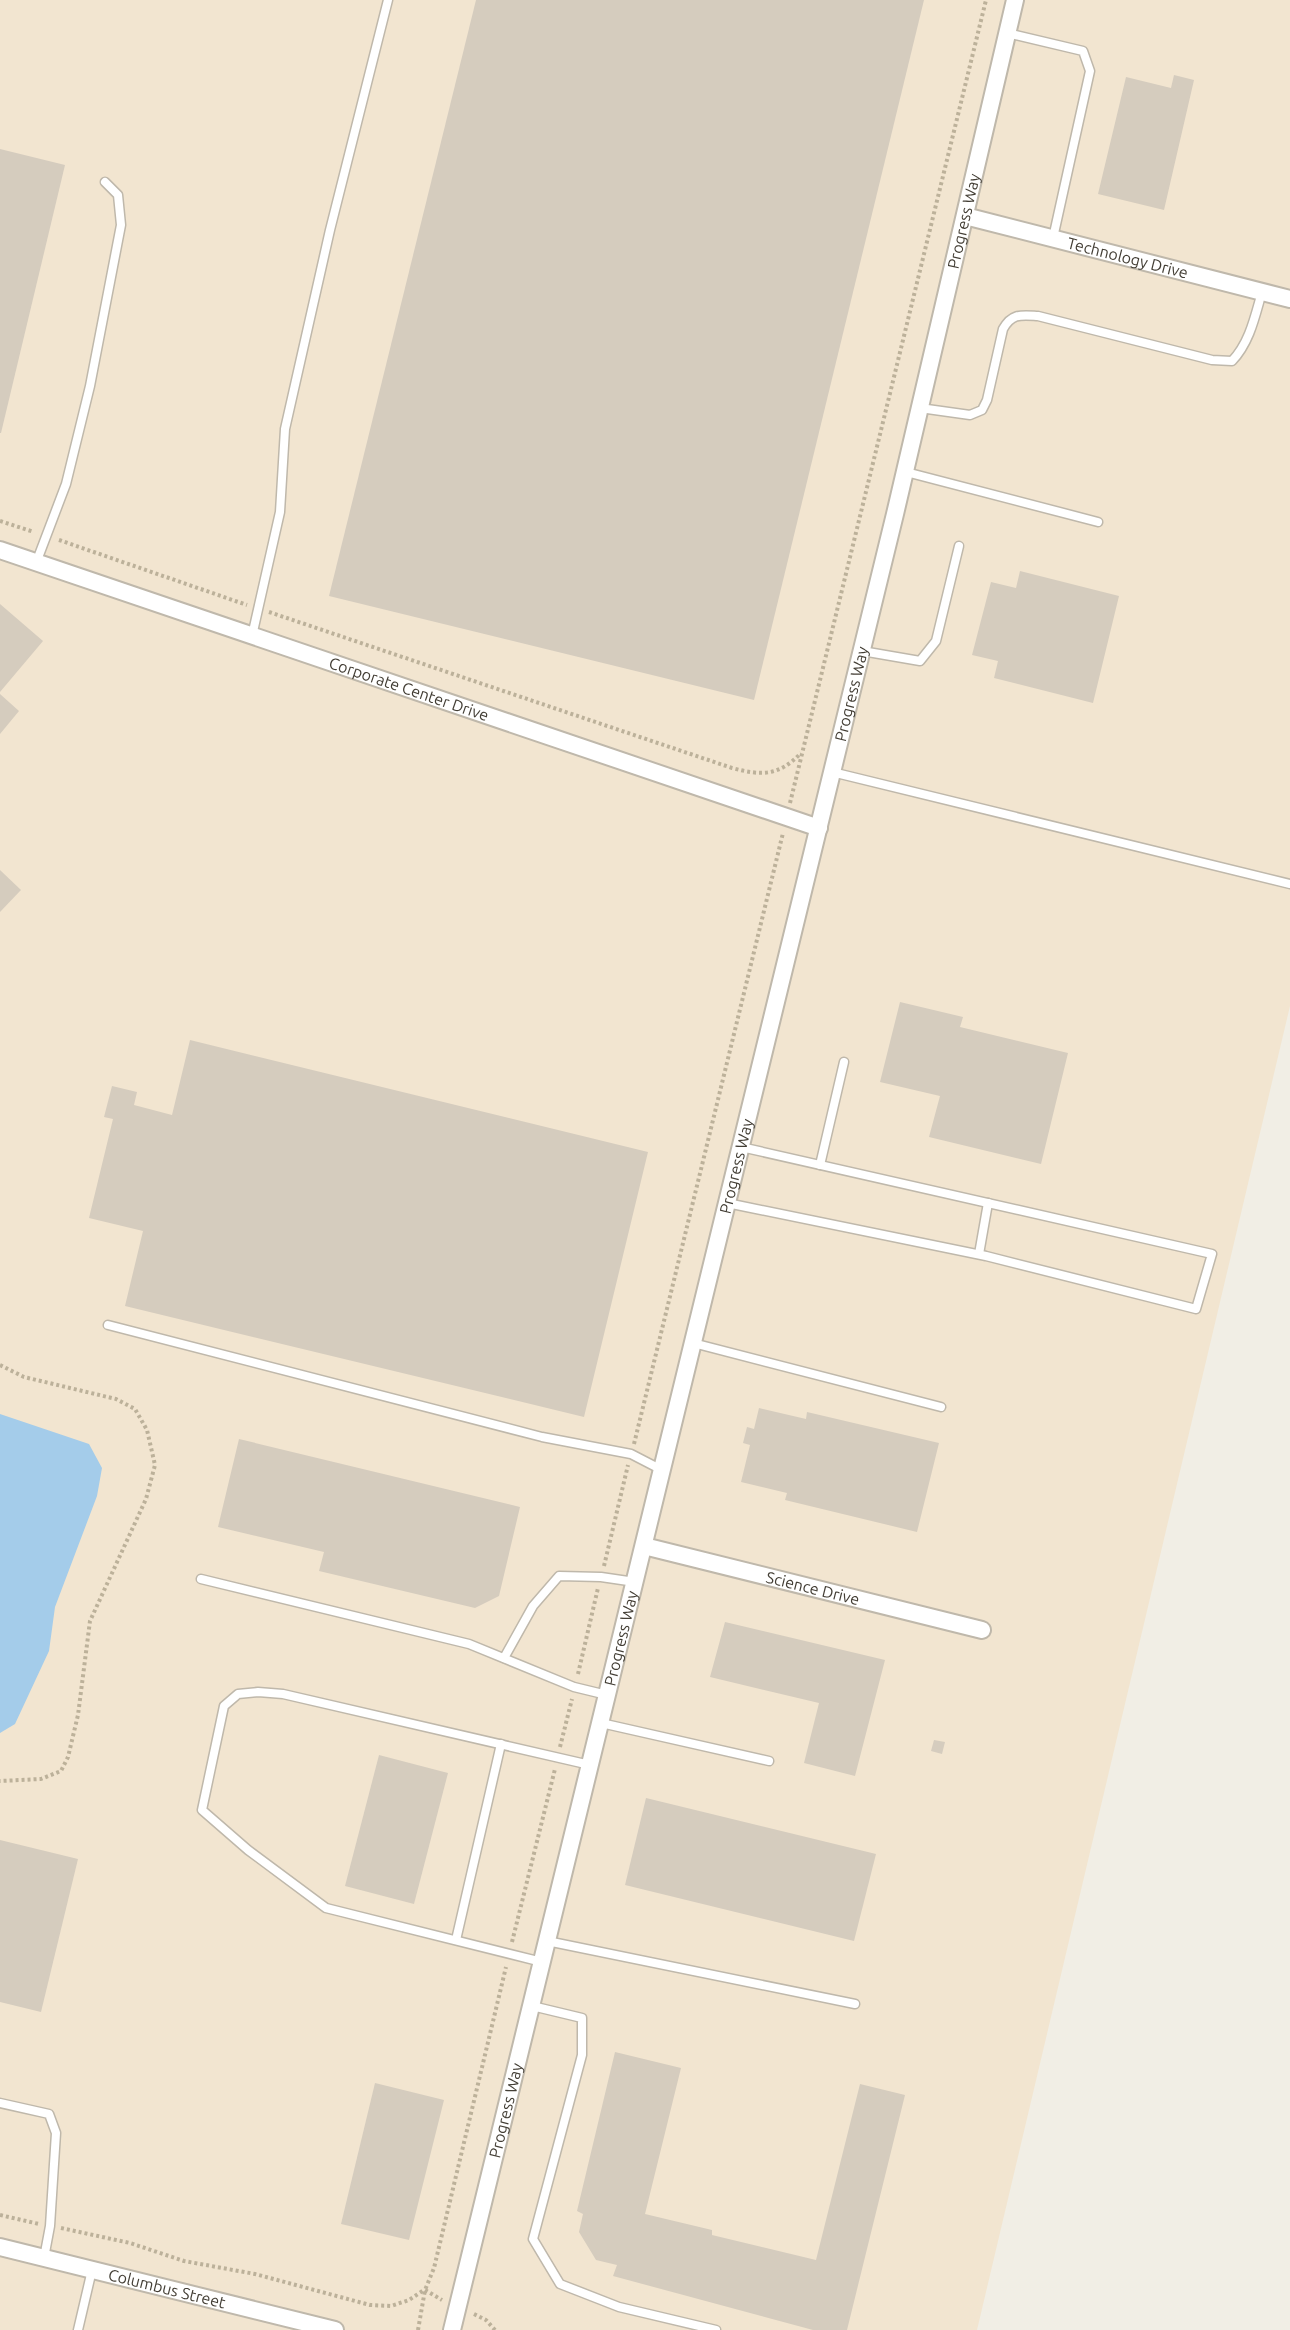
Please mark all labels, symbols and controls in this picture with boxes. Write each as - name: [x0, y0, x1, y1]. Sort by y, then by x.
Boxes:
- street label: Progress Way: [944, 172, 983, 270]
- street label: Technology Drive: [1065, 233, 1190, 282]
- street label: Progress Way: [831, 644, 871, 743]
- street label: Corporate Center Drive: [327, 653, 491, 724]
- street label: Progress Way: [716, 1117, 756, 1215]
- street label: Science Drive: [764, 1568, 861, 1608]
- street label: Progress Way: [600, 1589, 641, 1688]
- street label: Progress Way: [485, 2061, 526, 2160]
- street label: Columbus Street: [106, 2265, 228, 2312]

